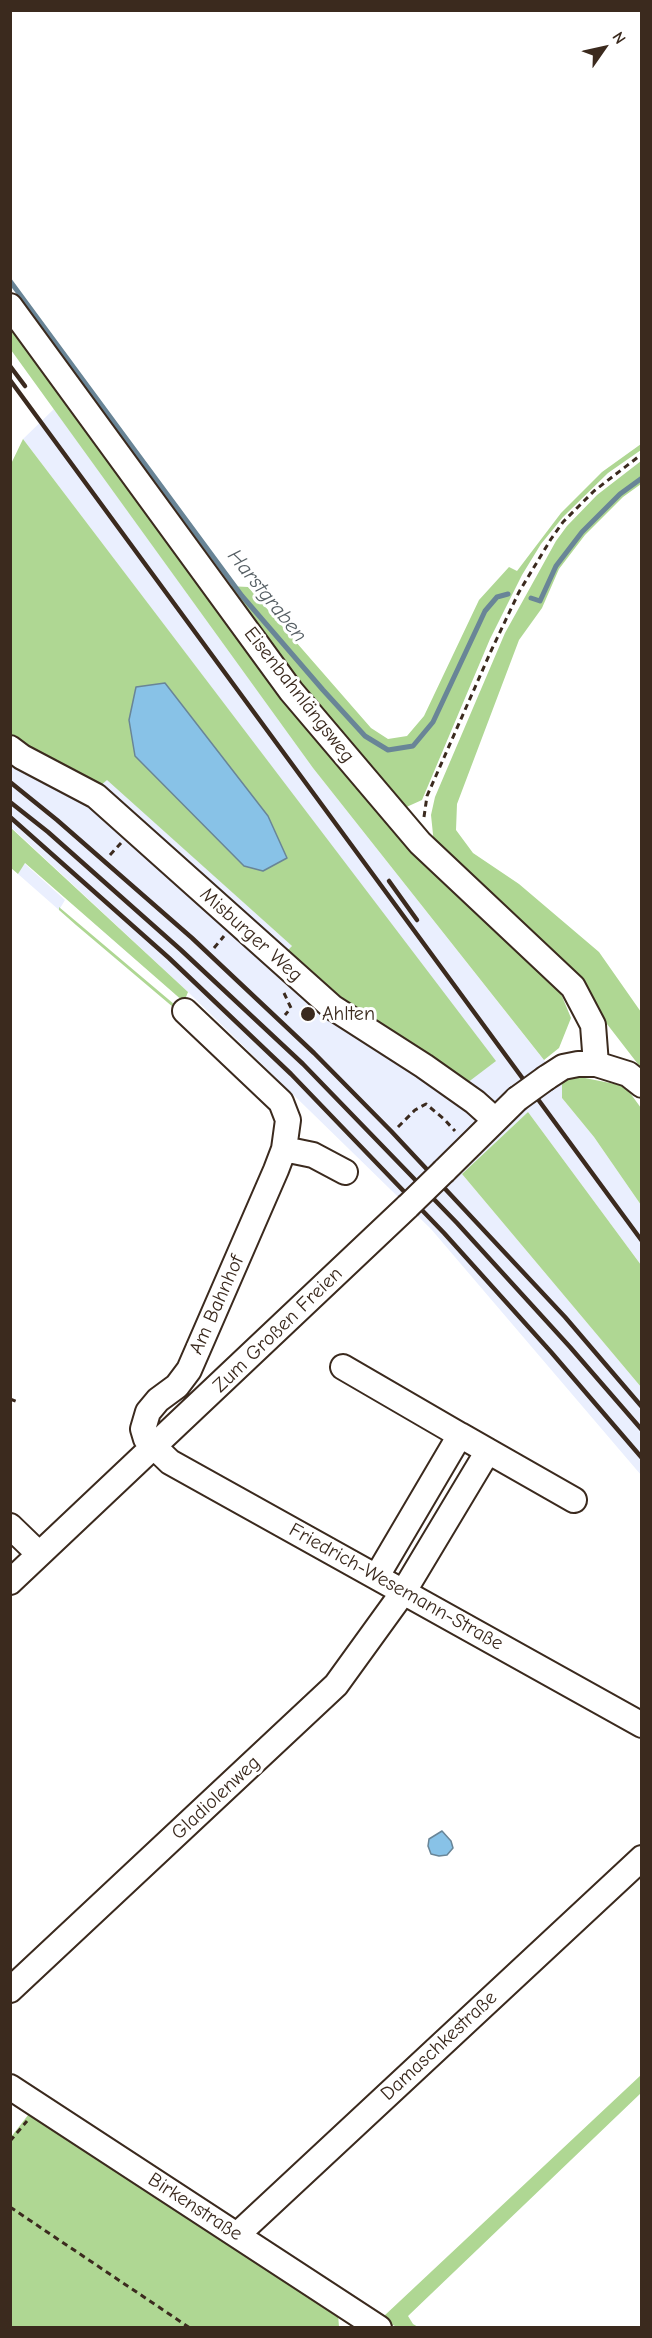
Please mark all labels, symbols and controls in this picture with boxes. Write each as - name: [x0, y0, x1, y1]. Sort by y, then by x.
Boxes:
- north arrow: [574, 18, 634, 78]
- text: N: [609, 29, 629, 47]
- water label: Harstgraben: [222, 544, 312, 648]
- street label: Eisenbahnlängsweg: [239, 622, 359, 768]
- street label: Misburger Weg: [195, 883, 307, 987]
- place label: Ahlten: [322, 1002, 375, 1026]
- marker: Ahlten: [299, 1005, 317, 1023]
- street label: Am Bahnhof: [184, 1252, 250, 1358]
- street label: Zum Großen Freien: [208, 1262, 348, 1398]
- street label: Friedrich-Wesemann-Straße: [285, 1518, 507, 1656]
- street label: Gladiolenweg: [167, 1751, 265, 1845]
- street label: Damaschkestraße: [376, 1986, 502, 2106]
- street label: Birkenstraße: [143, 2168, 247, 2246]

